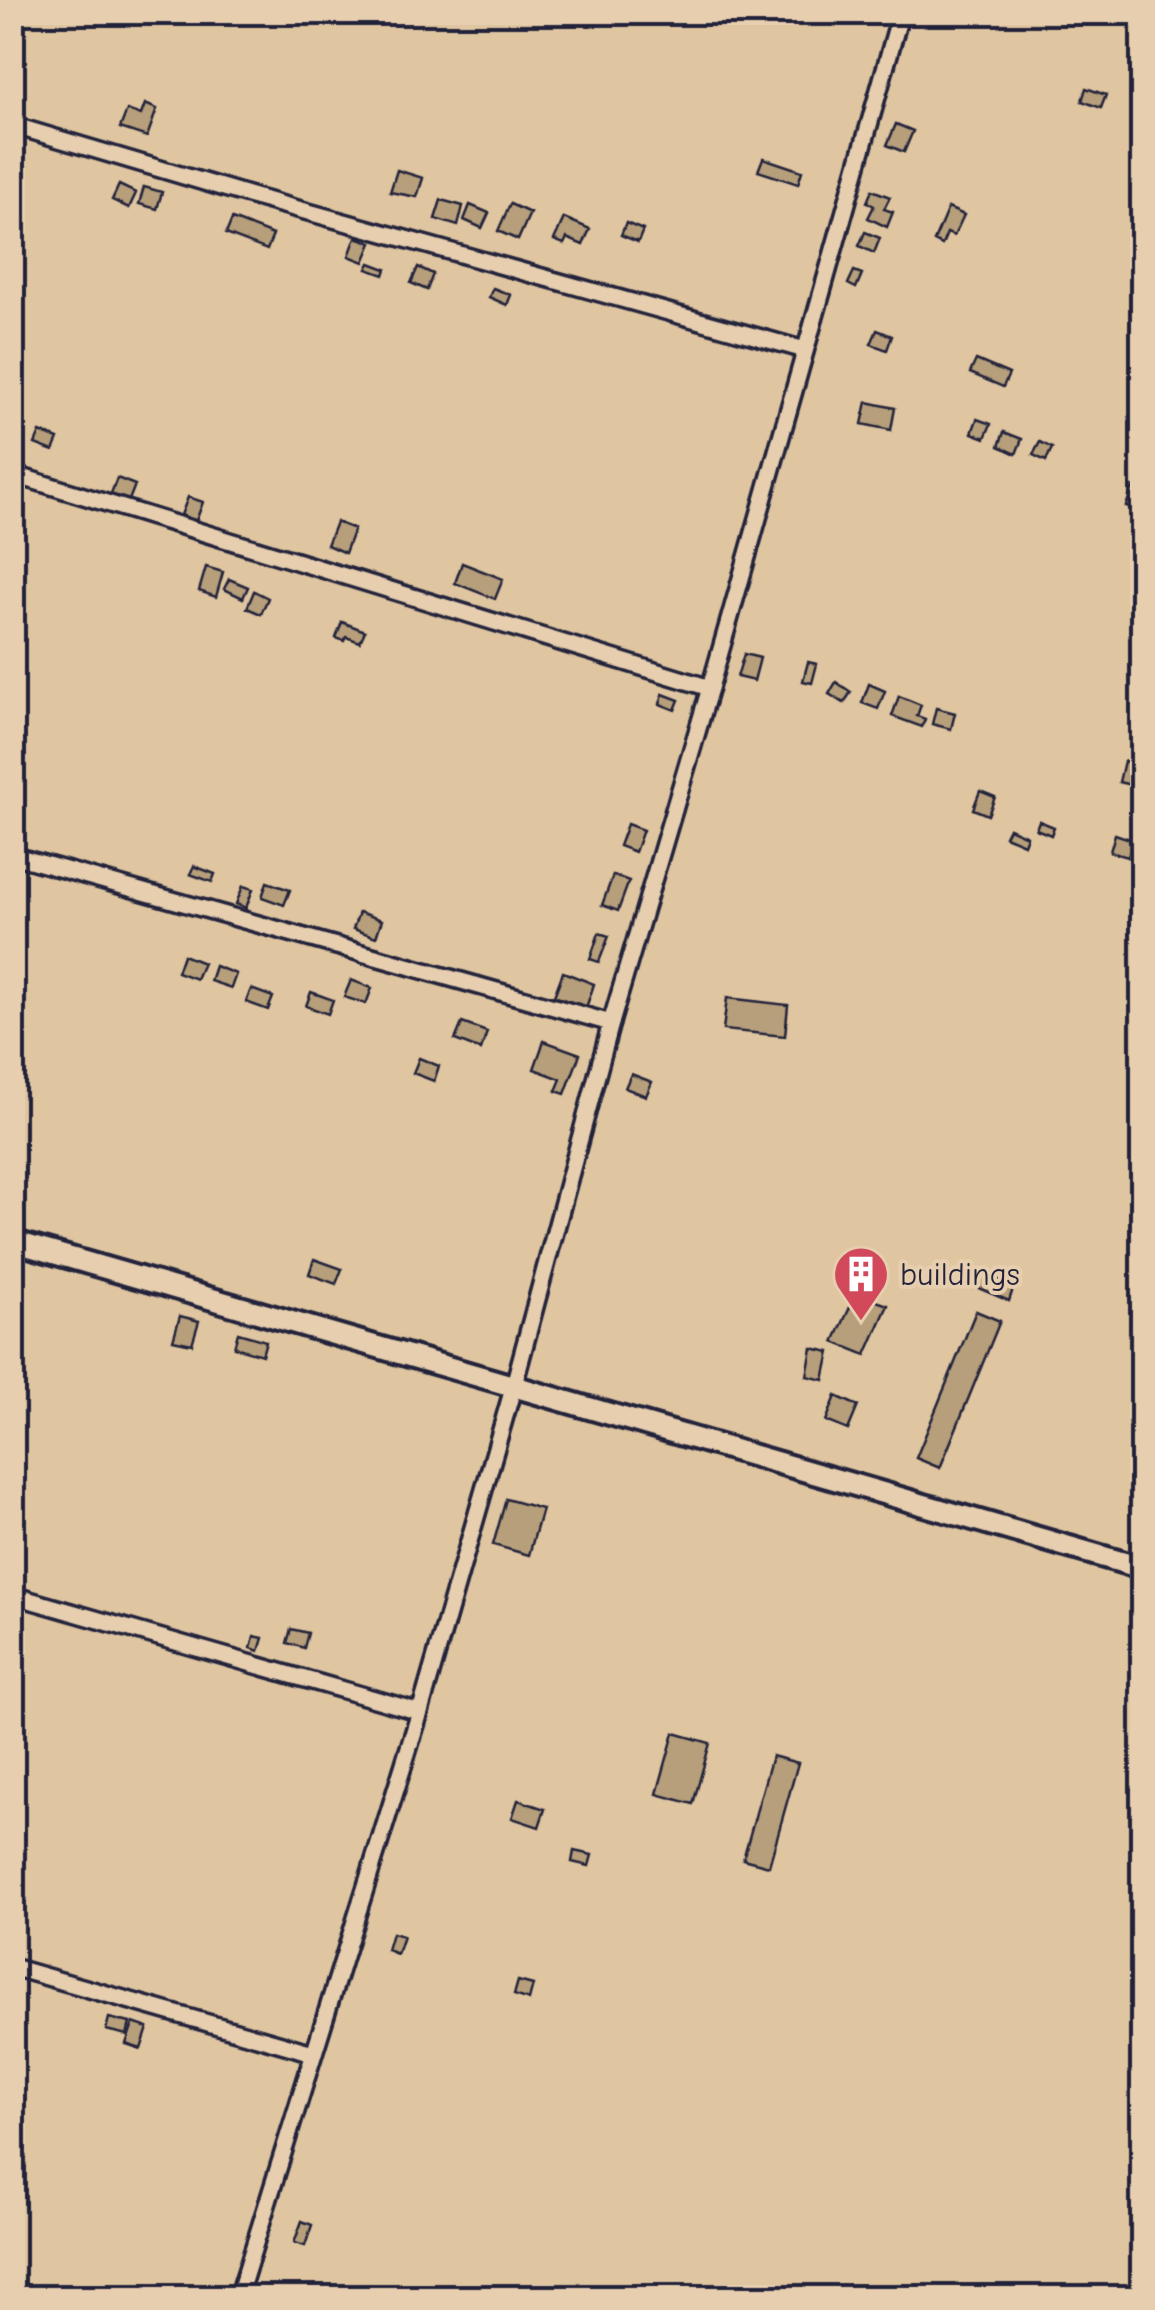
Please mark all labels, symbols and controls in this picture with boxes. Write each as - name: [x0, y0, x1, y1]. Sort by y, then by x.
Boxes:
- building icon: buildings: [831, 1244, 891, 1323]
- place label: buildings: [900, 1256, 1020, 1293]

